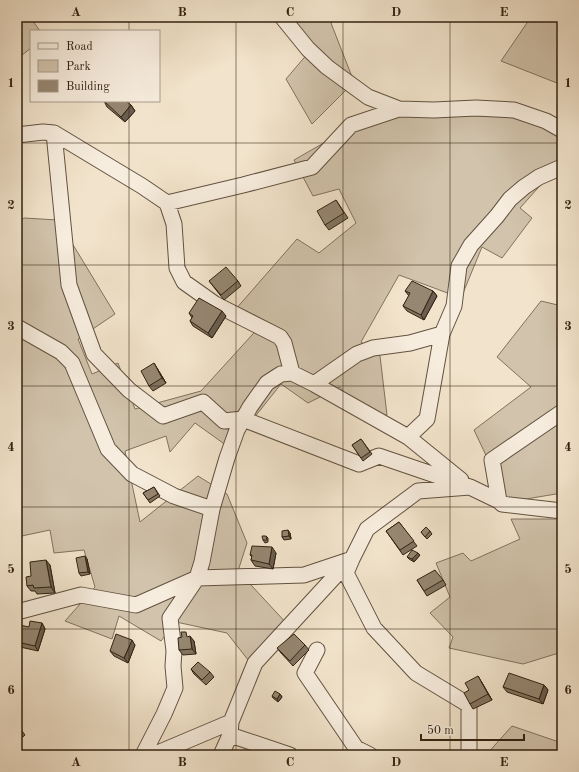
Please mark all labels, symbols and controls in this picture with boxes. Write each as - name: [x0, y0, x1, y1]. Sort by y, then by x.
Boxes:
- text: A: [71, 6, 81, 19]
- text: B: [177, 6, 187, 19]
- text: C: [286, 6, 294, 19]
- text: D: [391, 6, 401, 19]
- text: E: [500, 6, 509, 19]
- legend: [30, 30, 160, 102]
- text: Road: [66, 41, 93, 53]
- text: Park: [66, 61, 91, 73]
- text: 1: [7, 77, 15, 90]
- text: 1: [564, 77, 572, 90]
- text: Building: [66, 81, 110, 93]
- text: 2: [7, 199, 15, 212]
- text: 2: [564, 199, 572, 212]
- text: 3: [7, 320, 15, 333]
- text: 3: [564, 320, 572, 333]
- text: 4: [7, 441, 15, 454]
- text: 4: [564, 441, 572, 454]
- text: 5: [7, 563, 15, 576]
- text: 5: [564, 563, 572, 576]
- text: 6: [7, 684, 15, 697]
- text: 6: [564, 684, 572, 697]
- scale bar: [421, 716, 524, 742]
- text: 50 m: [427, 724, 454, 737]
- text: A: [71, 756, 81, 769]
- text: B: [177, 756, 187, 769]
- text: C: [286, 756, 294, 769]
- text: D: [391, 756, 401, 769]
- text: E: [500, 756, 509, 769]

